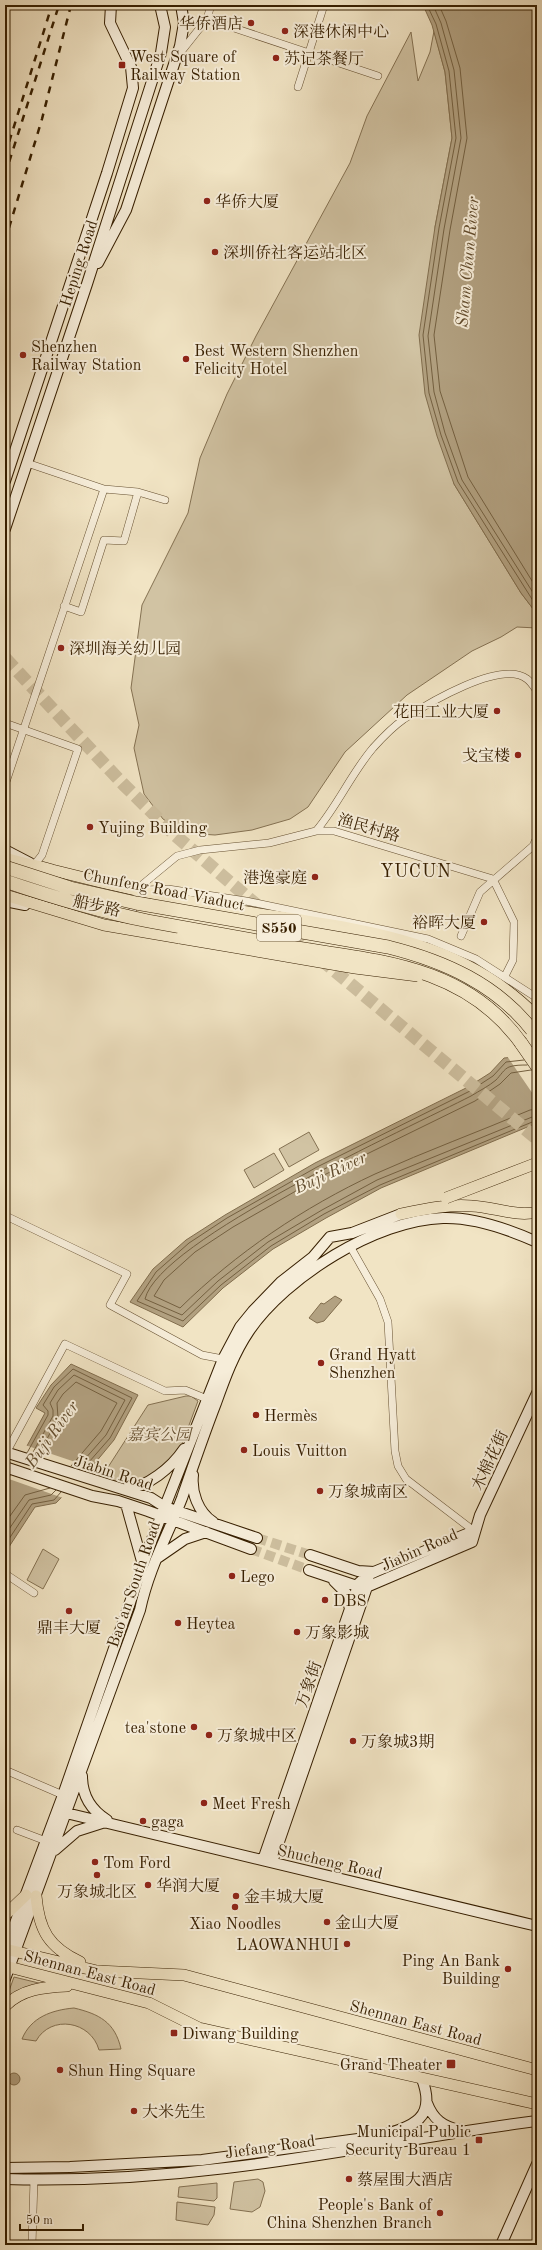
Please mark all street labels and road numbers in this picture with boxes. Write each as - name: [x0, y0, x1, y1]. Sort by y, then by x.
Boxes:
- street label: Heping Road: [58, 218, 101, 309]
- street label: 渔民村路: [335, 810, 402, 845]
- street label: Chunfeng Road Viaduct: [81, 867, 246, 915]
- street label: 船步路: [71, 892, 122, 920]
- road number: S550: [257, 915, 301, 941]
- street label: 木棉花街: [468, 1428, 512, 1493]
- street label: Jiabin Road: [72, 1454, 155, 1494]
- street label: Bao'an South Road: [106, 1519, 164, 1650]
- street label: Jiabin Road: [379, 1527, 461, 1575]
- street label: 万象街: [293, 1659, 325, 1710]
- street label: Shucheng Road: [275, 1843, 384, 1883]
- street label: Shennan East Road: [22, 1949, 157, 1999]
- street label: Shennan East Road: [348, 1999, 483, 2049]
- street label: Jiefang Road: [224, 2134, 316, 2162]

